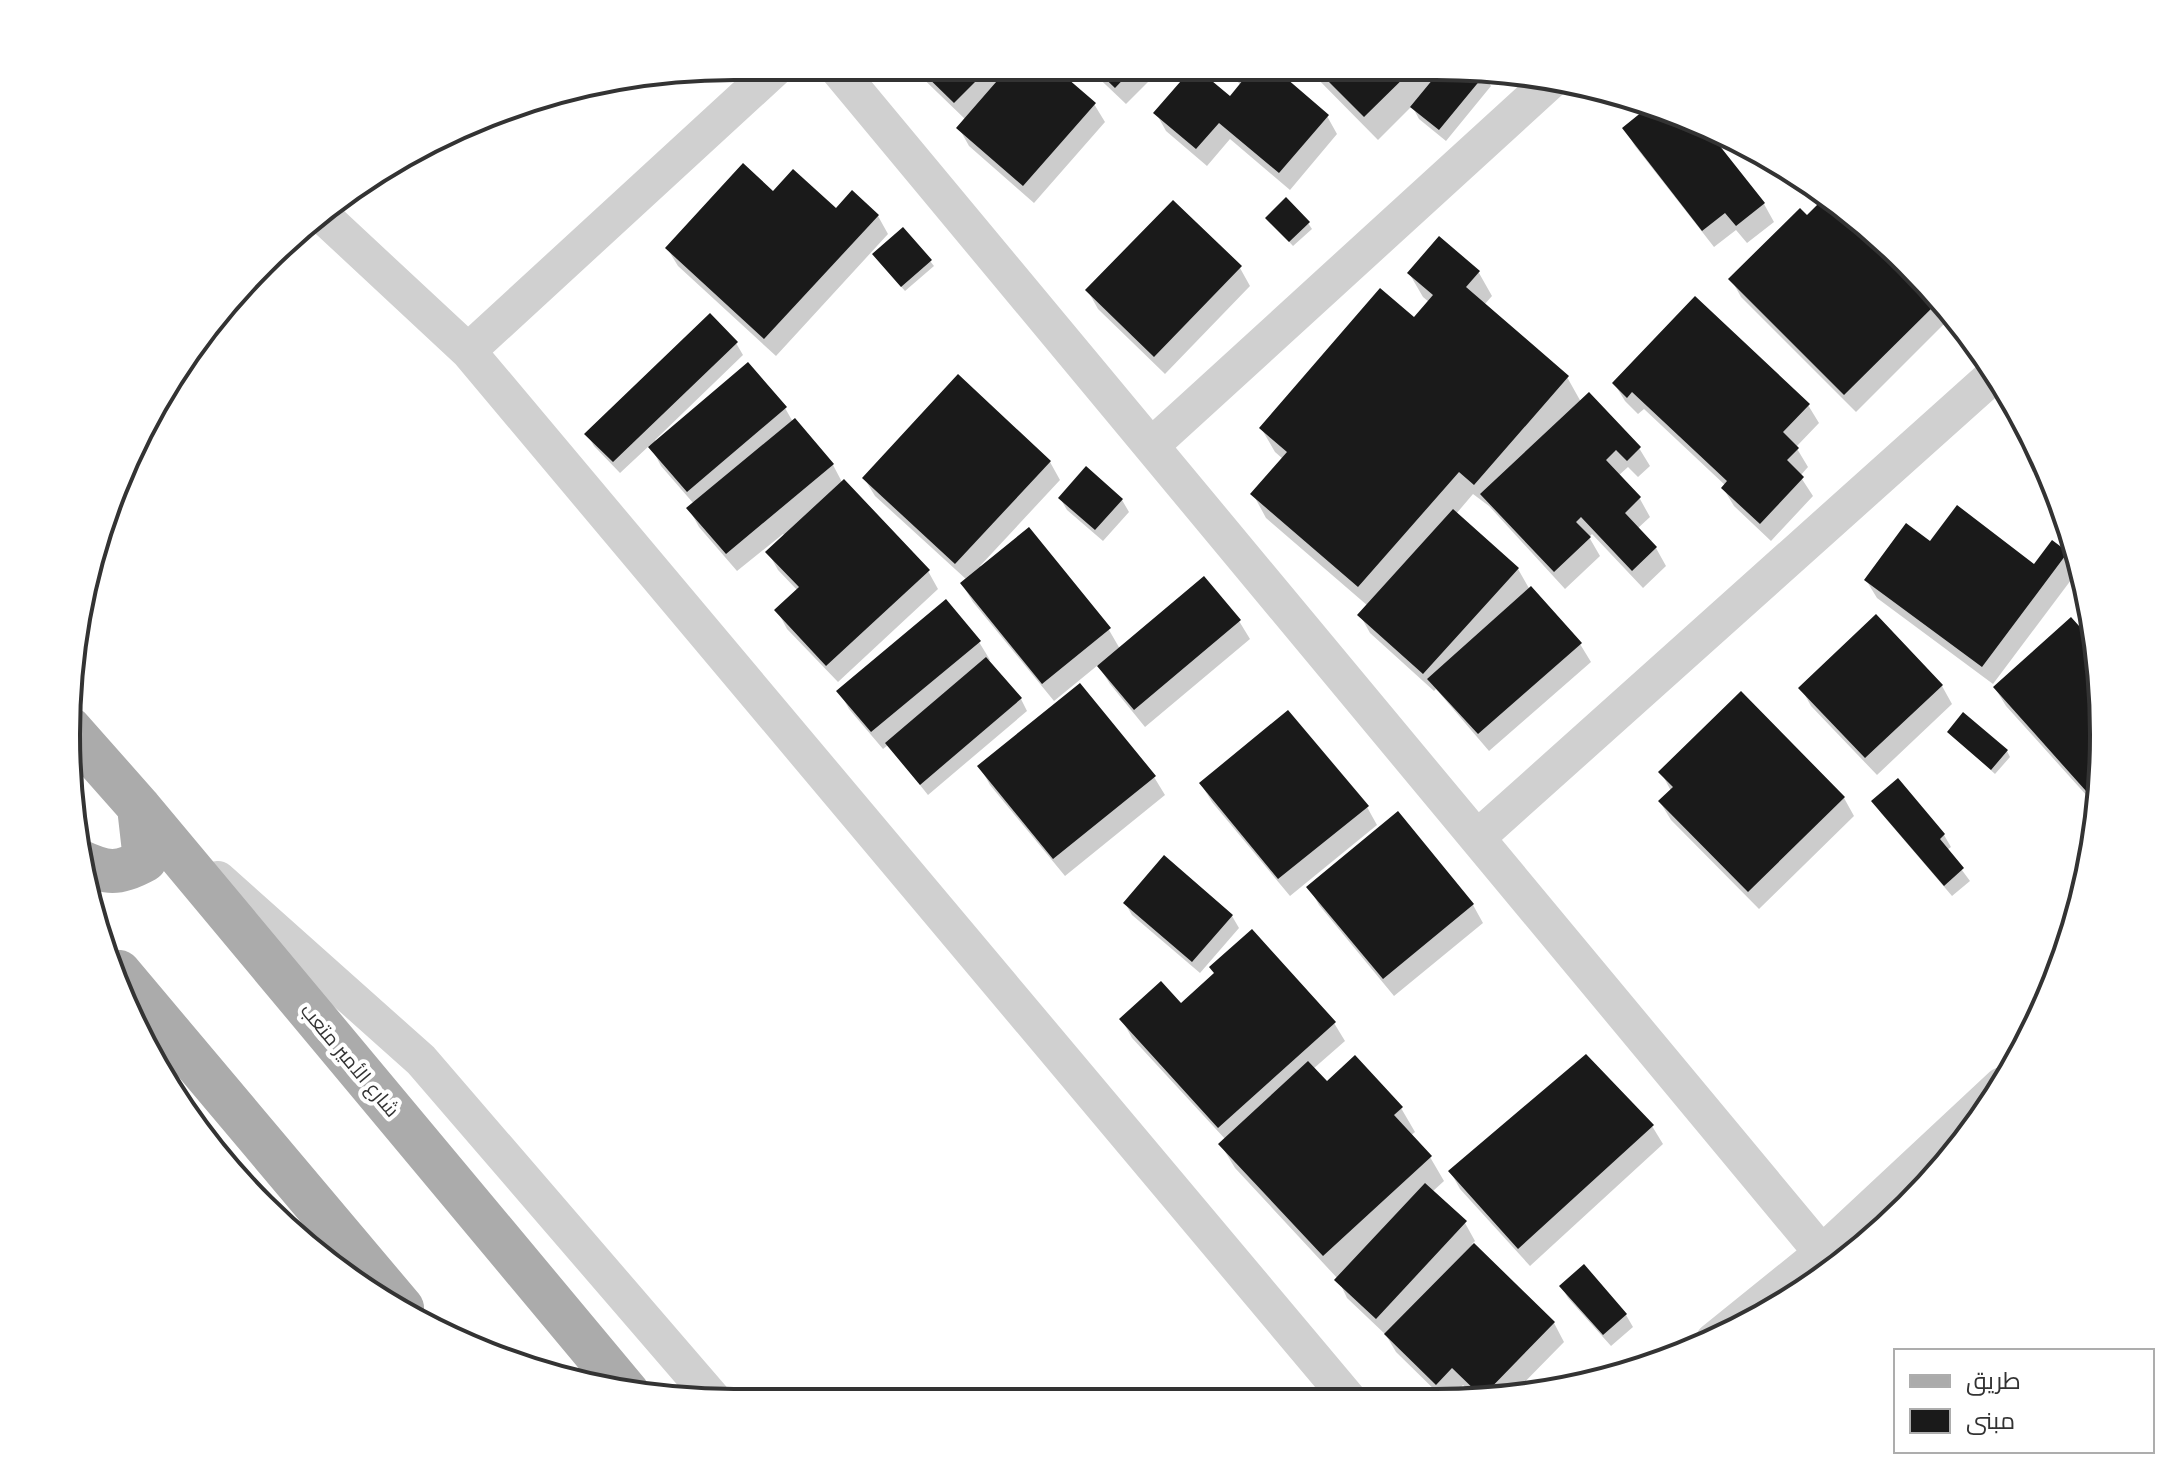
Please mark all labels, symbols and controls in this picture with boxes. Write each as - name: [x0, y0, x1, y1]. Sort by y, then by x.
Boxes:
- street label: شارع الأمير متعب: [294, 999, 404, 1123]
- legend: [1894, 1349, 2154, 1453]
- text: طريق: [1966, 1367, 2021, 1396]
- text: مبنى: [1966, 1407, 2015, 1435]

